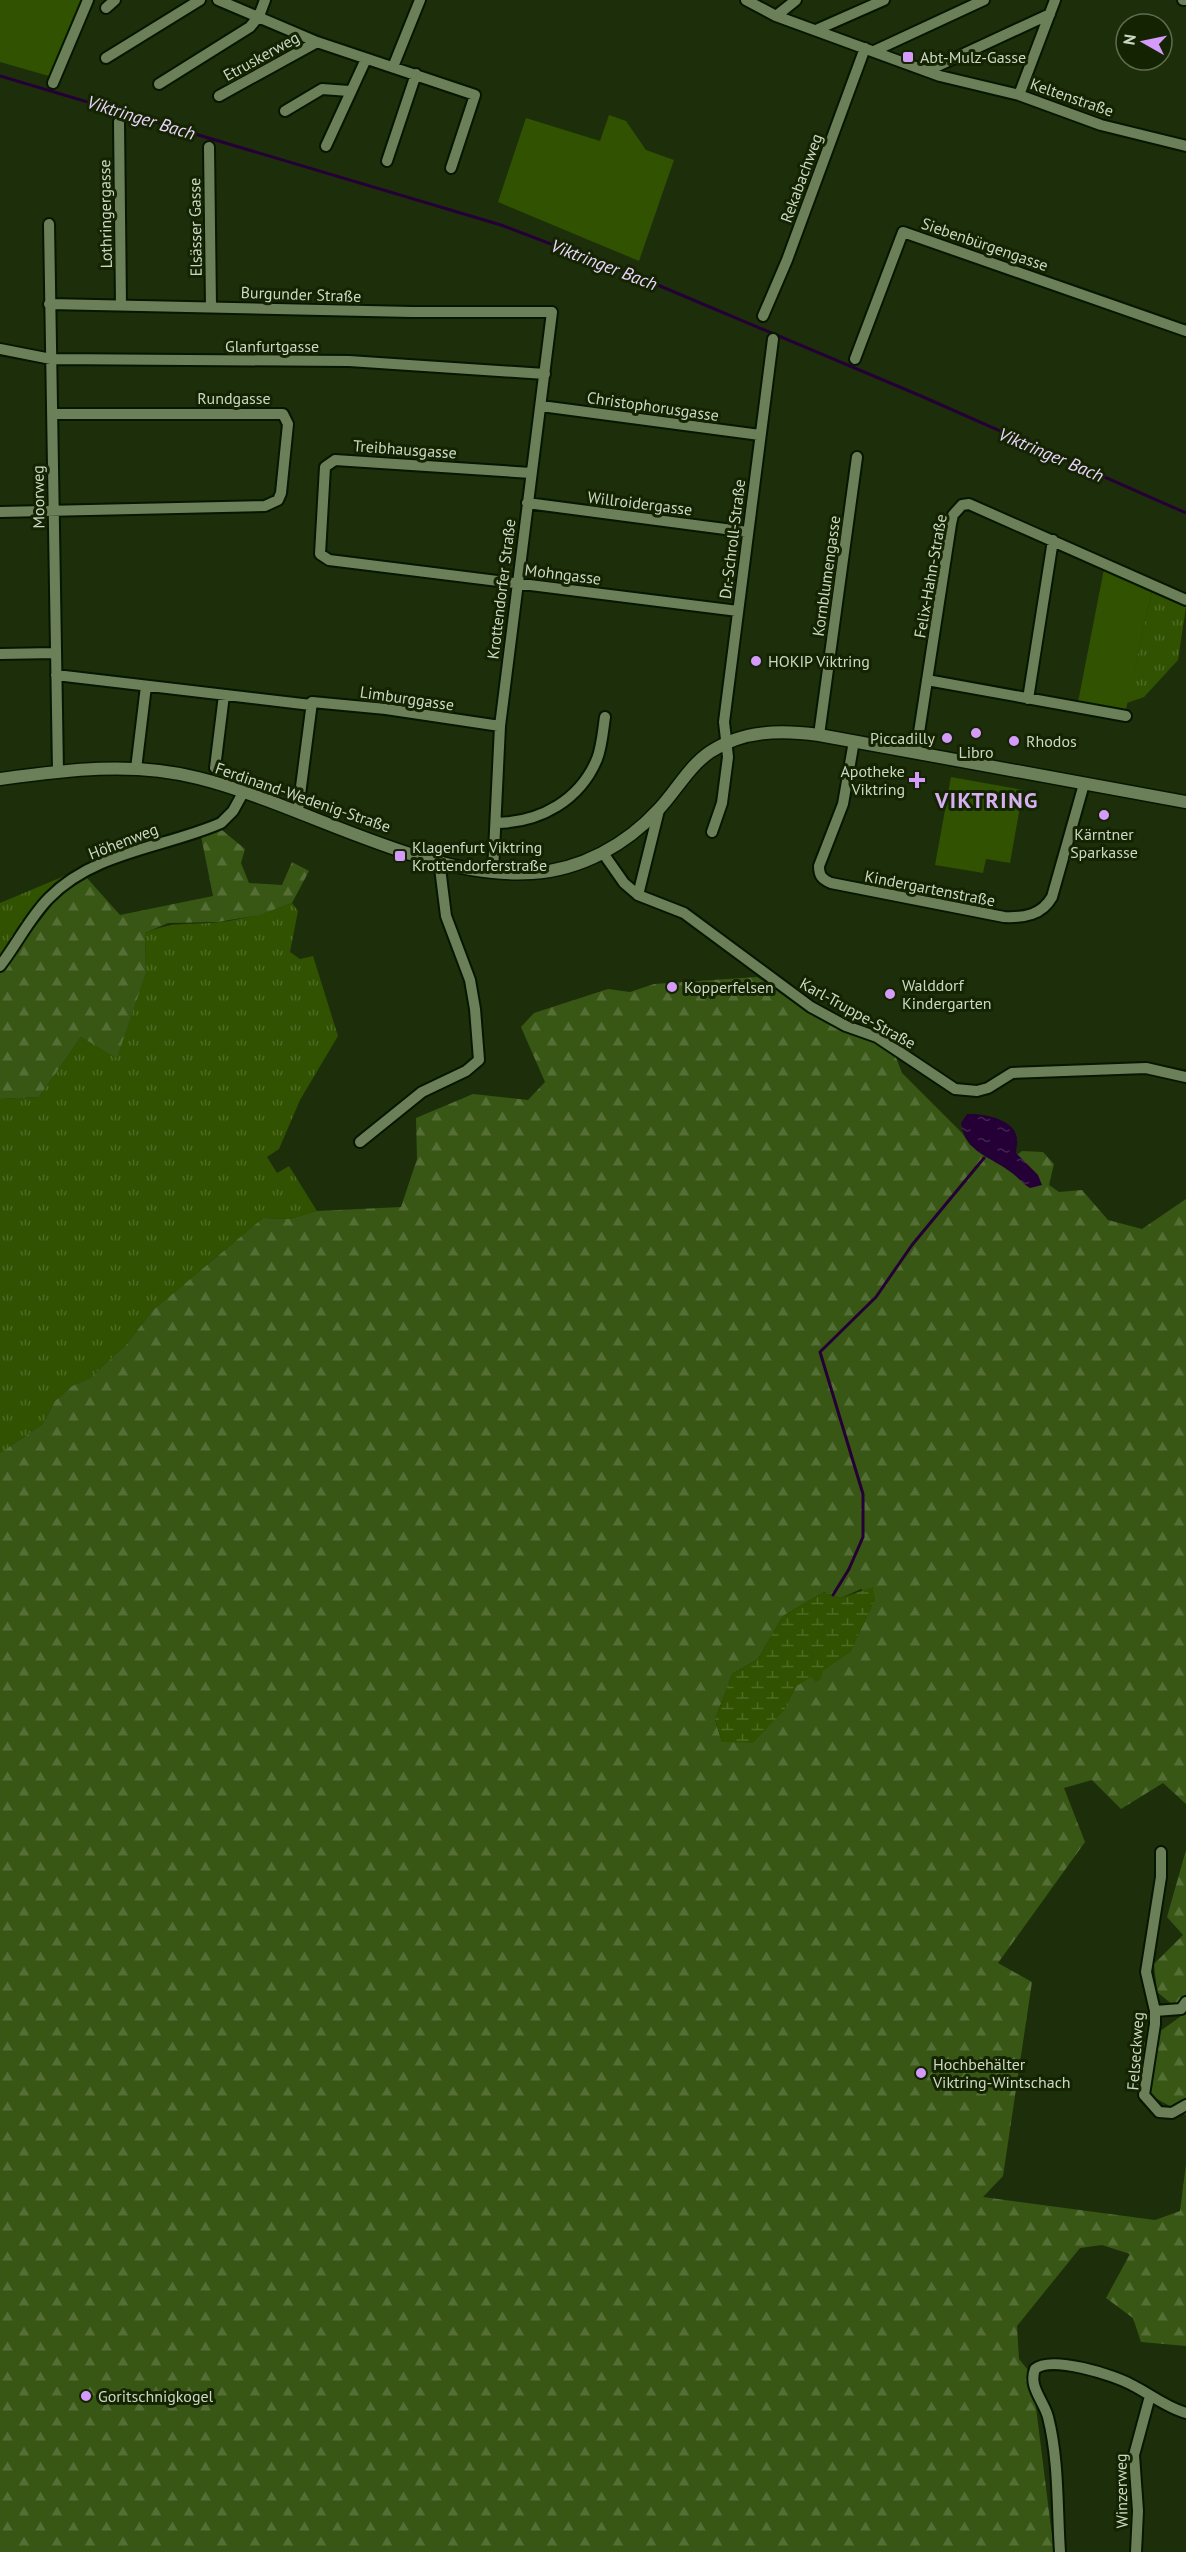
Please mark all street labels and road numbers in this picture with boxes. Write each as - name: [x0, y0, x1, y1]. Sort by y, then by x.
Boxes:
- street label: Etruskerweg: [219, 27, 303, 85]
- street label: Keltenstraße: [1028, 73, 1116, 121]
- street label: Rekabachweg: [776, 131, 826, 225]
- street label: Lothringergasse: [94, 159, 116, 269]
- street label: Elsässer Gasse: [184, 178, 206, 276]
- street label: Siebenbürgengasse: [919, 213, 1051, 275]
- street label: Burgunder Straße: [240, 282, 362, 306]
- street label: Glanfurtgasse: [225, 336, 319, 356]
- street label: Christophorusgasse: [586, 387, 720, 425]
- street label: Rundgasse: [197, 388, 271, 408]
- street label: Treibhausgasse: [352, 435, 458, 463]
- street label: Moorweg: [27, 465, 49, 529]
- street label: Dr.-Schroll-Straße: [715, 478, 749, 600]
- street label: Willroidergasse: [586, 487, 694, 519]
- street label: Felix-Hahn-Straße: [909, 512, 951, 640]
- street label: Kornblumengasse: [808, 514, 844, 638]
- street label: Krottendorfer Straße: [482, 518, 520, 660]
- street label: Mohngasse: [524, 559, 602, 589]
- street label: Limburggasse: [359, 681, 455, 715]
- street label: Ferdinand-Wedenig-Straße: [213, 758, 393, 836]
- street label: Höhenweg: [85, 819, 161, 863]
- street label: Kindergartenstraße: [863, 866, 997, 910]
- street label: Karl-Truppe-Straße: [797, 973, 919, 1053]
- street label: Felseckweg: [1122, 2011, 1148, 2091]
- street label: Winzerweg: [1110, 2453, 1132, 2529]

